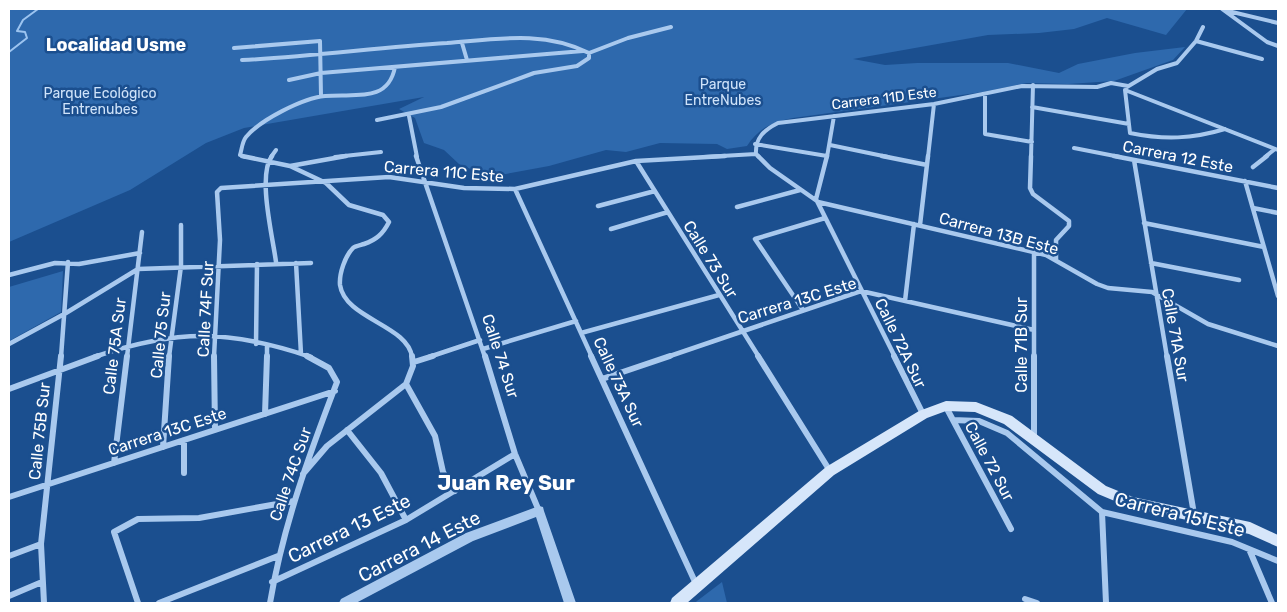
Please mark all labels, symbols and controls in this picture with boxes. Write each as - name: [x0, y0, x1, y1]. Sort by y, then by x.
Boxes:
- district label: Localidad Usme: [46, 34, 187, 56]
- park label: Parque EntreNubes: [685, 76, 761, 109]
- street label: Carrera 11D Este: [831, 84, 938, 113]
- park label: Parque Ecológico Entrenubes: [44, 85, 156, 118]
- street label: Carrera 12 Este: [1121, 136, 1235, 177]
- street label: Carrera 11C Este: [383, 157, 505, 186]
- street label: Carrera 13B Este: [937, 208, 1061, 259]
- street label: Calle 73 Sur: [679, 217, 742, 301]
- street label: Calle 74F Sur: [193, 260, 218, 358]
- street label: Carrera 13C Este: [735, 273, 859, 328]
- street label: Calle 71A Sur: [1158, 287, 1193, 384]
- street label: Calle 75 Sur: [146, 291, 175, 380]
- street label: Calle 72A Sur: [871, 295, 930, 391]
- street label: Calle 75A Sur: [99, 296, 130, 396]
- street label: Calle 71B Sur: [1012, 297, 1031, 393]
- street label: Calle 74 Sur: [478, 312, 523, 401]
- street label: Calle 73A Sur: [589, 334, 648, 431]
- street label: Calle 75B Sur: [25, 381, 54, 481]
- street label: Carrera 13C Este: [106, 403, 229, 460]
- street label: Calle 72 Sur: [961, 418, 1018, 504]
- street label: Calle 74C Sur: [266, 425, 315, 524]
- district label: Juan Rey Sur: [437, 470, 575, 495]
- street label: Carrera 15 Este: [1112, 487, 1247, 542]
- street label: Carrera 13 Este: [284, 489, 414, 568]
- street label: Carrera 14 Este: [354, 506, 484, 587]

